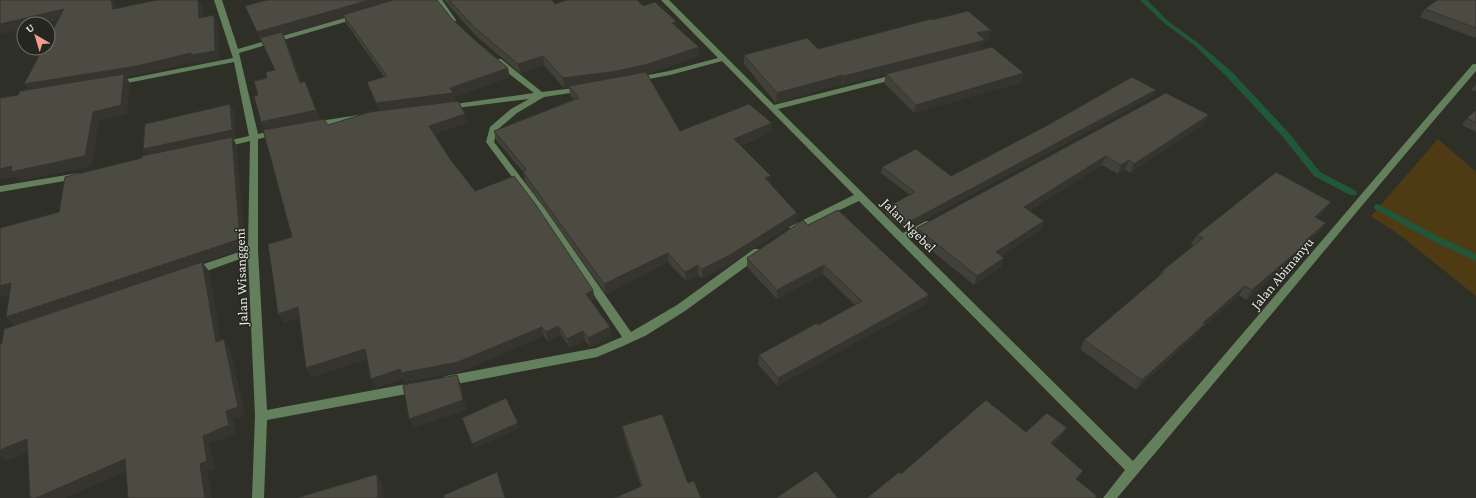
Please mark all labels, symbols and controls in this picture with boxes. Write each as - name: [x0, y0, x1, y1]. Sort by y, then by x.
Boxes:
- north arrow: [16, 16, 56, 56]
- text: U: [23, 21, 37, 35]
- street label: Jalan Ngebel: [877, 193, 940, 256]
- street label: Jalan Wisanggeni: [231, 228, 251, 328]
- street label: Jalan Abimanyu: [1246, 233, 1317, 314]

